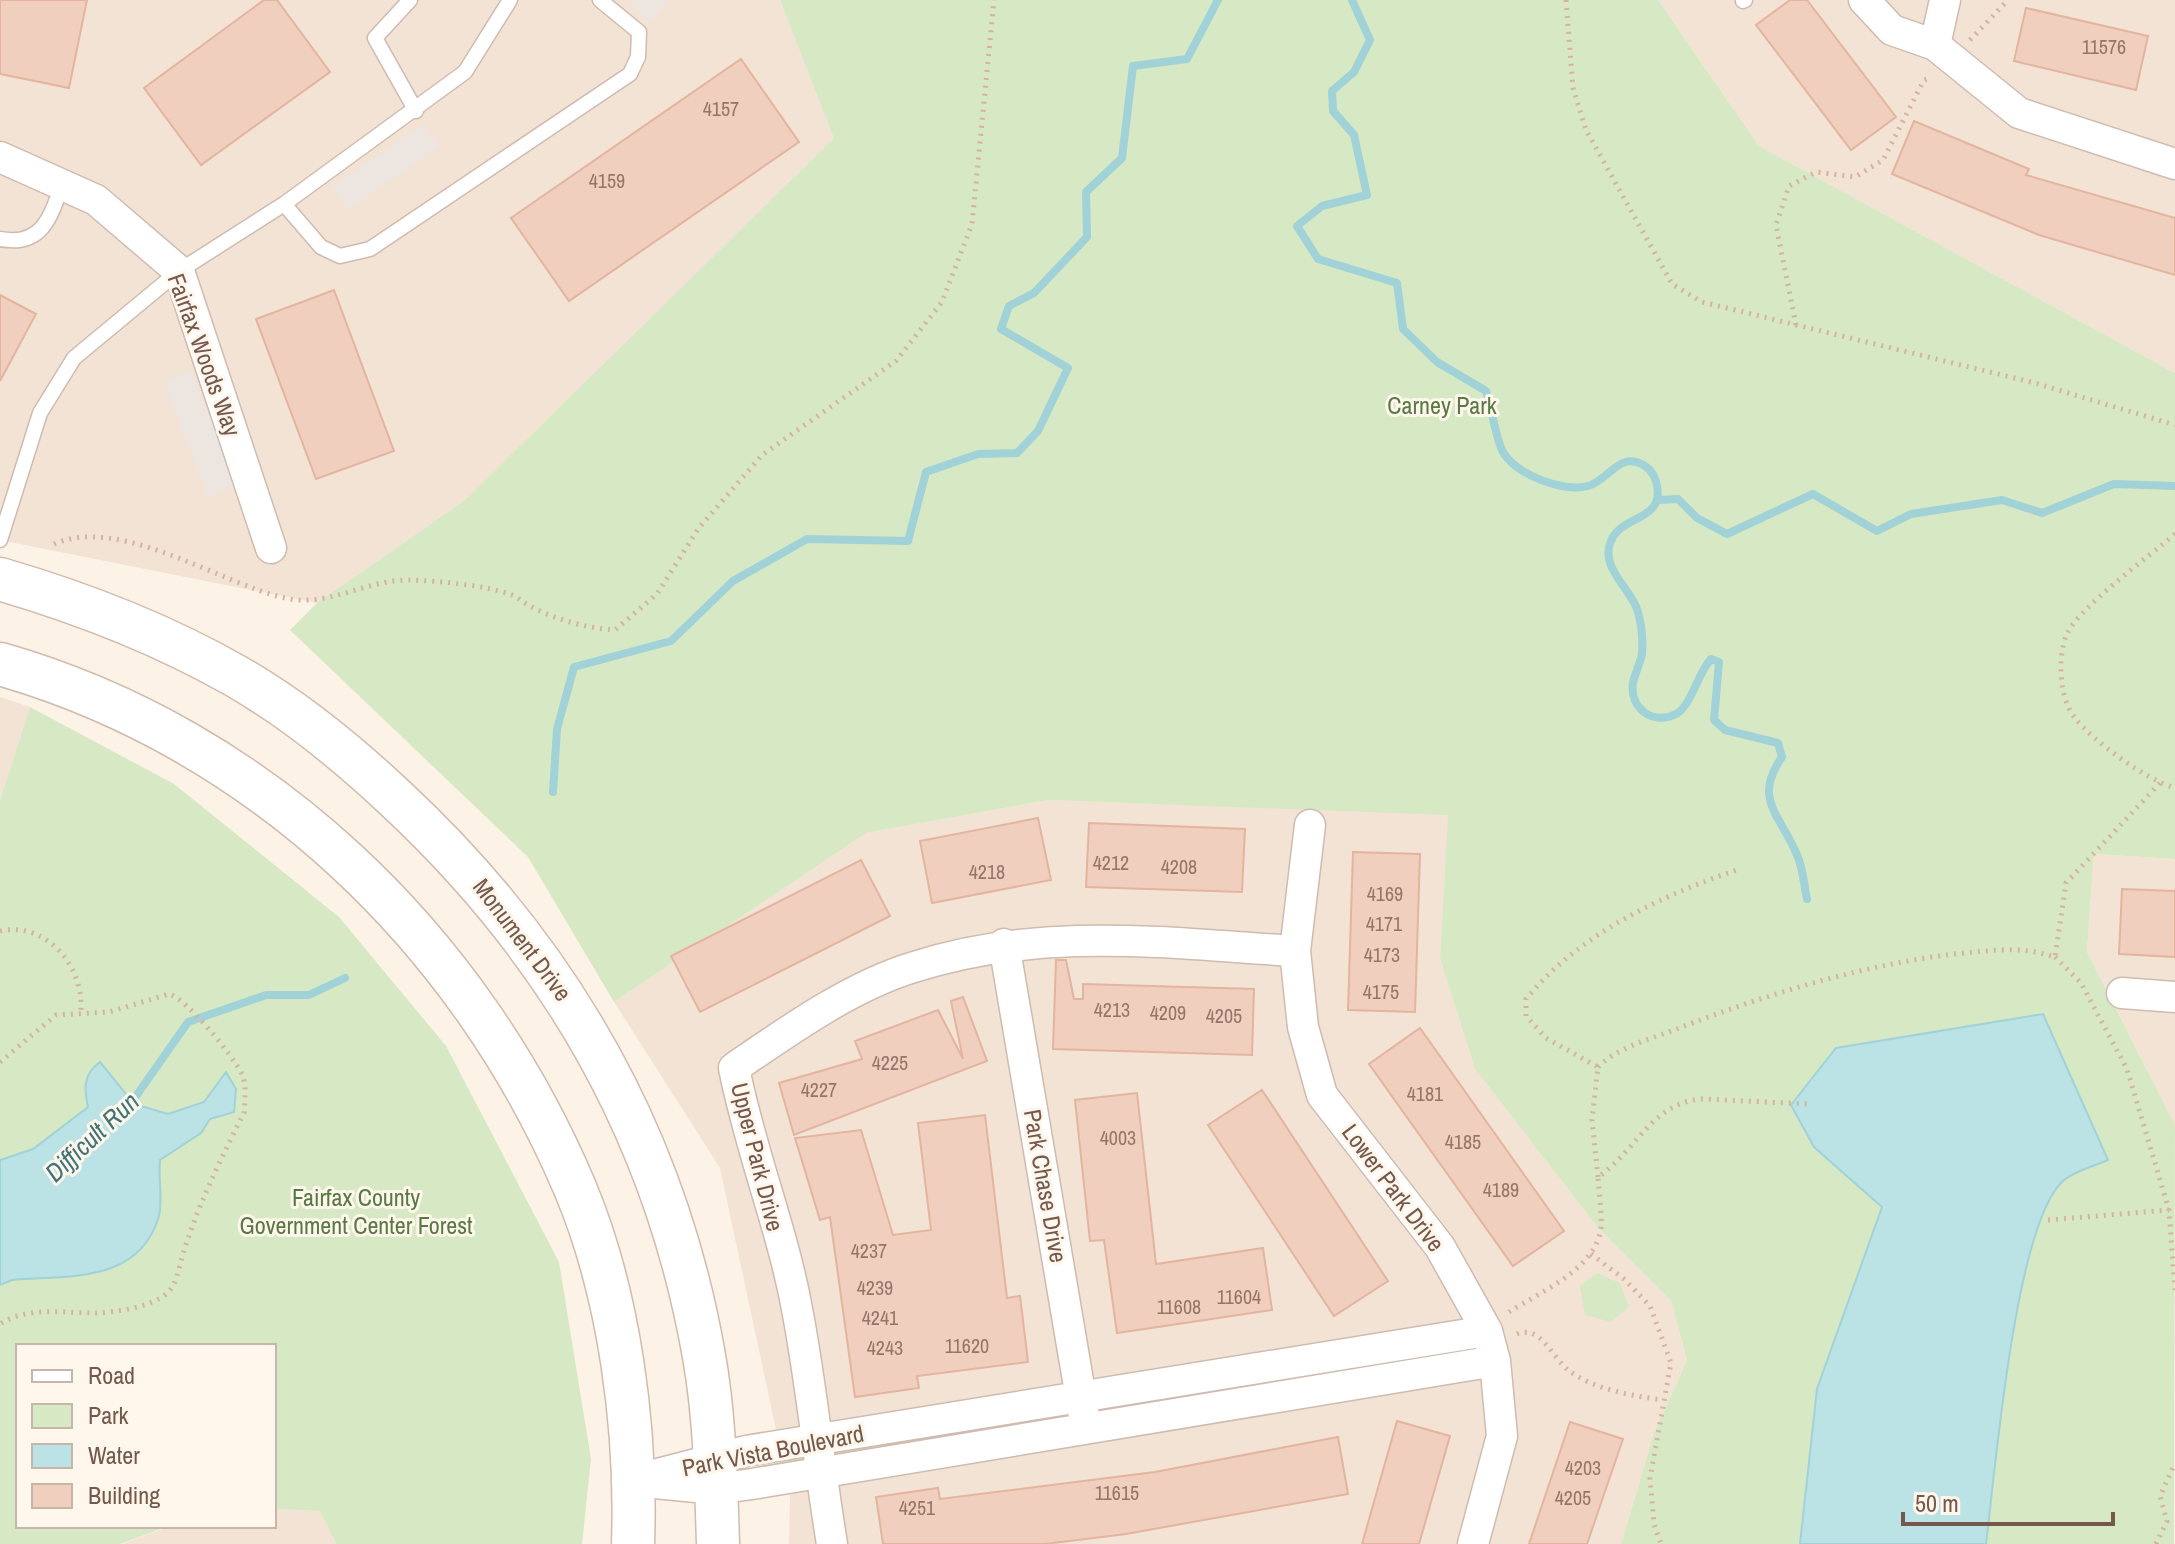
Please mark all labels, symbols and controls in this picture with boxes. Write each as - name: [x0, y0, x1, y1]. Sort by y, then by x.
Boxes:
- house number: 11576: [2082, 33, 2126, 60]
- house number: 4157: [703, 95, 739, 122]
- house number: 4159: [589, 167, 625, 194]
- street label: Fairfax Woods Way: [161, 269, 249, 441]
- park label: Carney Park: [1387, 389, 1497, 421]
- house number: 4212: [1093, 849, 1129, 876]
- house number: 4208: [1161, 853, 1197, 880]
- house number: 4218: [969, 858, 1005, 885]
- street label: Monument Drive: [466, 872, 579, 1007]
- house number: 4169: [1367, 880, 1403, 907]
- house number: 4171: [1366, 910, 1402, 937]
- house number: 4173: [1364, 941, 1400, 968]
- house number: 4175: [1363, 978, 1399, 1005]
- house number: 4213: [1094, 996, 1130, 1023]
- house number: 4209: [1150, 999, 1186, 1026]
- house number: 4205: [1206, 1002, 1242, 1029]
- house number: 4225: [872, 1049, 908, 1076]
- house number: 4227: [801, 1076, 837, 1103]
- street label: Upper Park Drive: [724, 1079, 792, 1234]
- house number: 4181: [1407, 1080, 1443, 1107]
- water label: Difficult Run: [37, 1084, 146, 1189]
- street label: Park Chase Drive: [1017, 1107, 1075, 1265]
- street label: Lower Park Drive: [1335, 1117, 1452, 1258]
- house number: 4003: [1100, 1124, 1136, 1151]
- house number: 4185: [1445, 1128, 1481, 1155]
- house number: 4189: [1483, 1176, 1519, 1203]
- park label: Fairfax County Government Center Forest: [239, 1181, 473, 1241]
- house number: 4237: [851, 1237, 887, 1264]
- house number: 4239: [857, 1274, 893, 1301]
- house number: 11604: [1217, 1283, 1261, 1310]
- house number: 11608: [1157, 1293, 1201, 1320]
- house number: 4241: [862, 1304, 898, 1331]
- house number: 11620: [945, 1332, 989, 1359]
- house number: 4243: [867, 1334, 903, 1361]
- legend: [16, 1344, 276, 1528]
- text: Road: [88, 1359, 135, 1391]
- text: Park: [88, 1399, 129, 1431]
- street label: Park Vista Boulevard: [679, 1417, 866, 1483]
- text: Water: [88, 1439, 140, 1471]
- house number: 4203: [1565, 1454, 1601, 1481]
- scale bar: [1903, 1476, 2113, 1526]
- text: Building: [88, 1479, 160, 1511]
- house number: 11615: [1095, 1479, 1139, 1506]
- house number: 4205: [1555, 1484, 1591, 1511]
- text: 50 m: [1915, 1487, 1959, 1519]
- house number: 4251: [899, 1494, 935, 1521]

